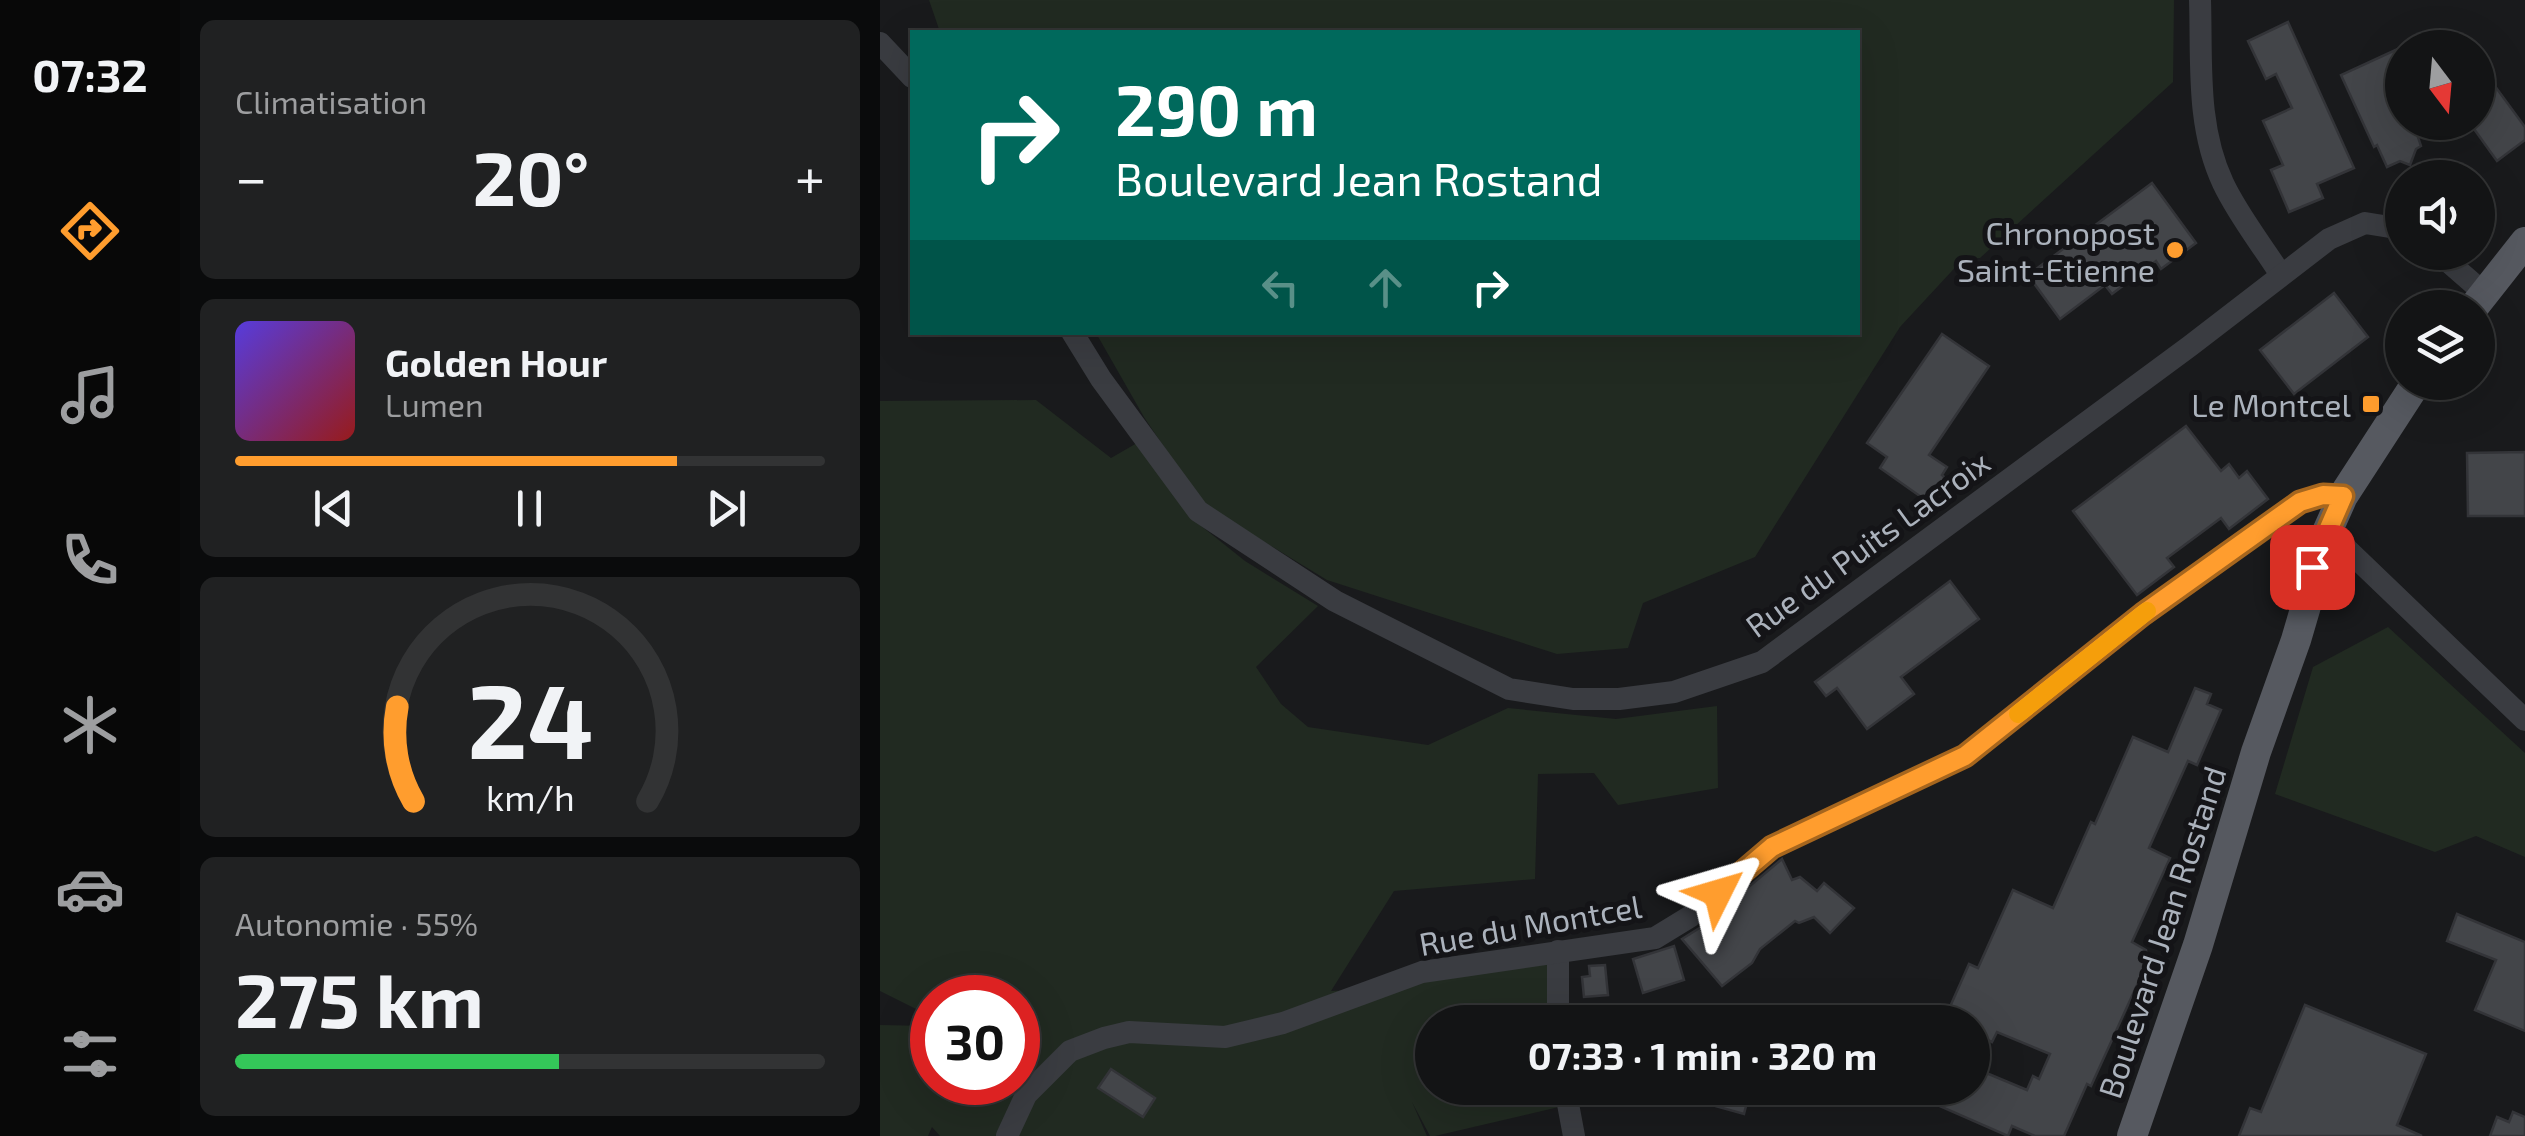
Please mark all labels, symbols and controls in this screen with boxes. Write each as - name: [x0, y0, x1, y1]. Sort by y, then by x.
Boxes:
- north arrow: [2385, 30, 2495, 140]
- map controls: [2385, 30, 2495, 400]
- text: 07:32: [32, 47, 148, 101]
- text: 290 m: [1115, 66, 1318, 150]
- icon: right: [950, 70, 1080, 200]
- text: Climatisation: [235, 82, 427, 120]
- text: 20°: [473, 131, 589, 221]
- text: −: [235, 143, 267, 209]
- text: +: [795, 143, 825, 209]
- text: Boulevard Jean Rostand: [1115, 151, 1603, 205]
- button: sound: [2385, 160, 2495, 270]
- icon: directions: [55, 196, 125, 266]
- place label: Chronopost Saint-Etienne: [1957, 213, 2155, 288]
- marker: Chronopost Saint-Etienne: [2164, 239, 2186, 261]
- icon: left: [1253, 260, 1308, 315]
- icon: ahead: [1358, 260, 1413, 315]
- icon: right: [1463, 260, 1518, 315]
- button: layers: [2385, 290, 2495, 400]
- text: Golden Hour: [385, 339, 607, 385]
- icon: music: [55, 360, 125, 430]
- text: Lumen: [385, 385, 484, 423]
- place label: Le Montcel: [2191, 385, 2351, 423]
- marker: Le Montcel: [2360, 393, 2382, 415]
- street label: Rue du Puits Lacroix: [1738, 442, 1996, 644]
- icon: previous: [306, 481, 361, 536]
- icon: pause: [502, 481, 557, 536]
- icon: next: [699, 481, 754, 536]
- icon: phone: [55, 525, 125, 595]
- pin: [2270, 525, 2355, 610]
- icon: arrive: [2285, 540, 2340, 595]
- text: 24: [467, 655, 593, 780]
- icon: climate: [55, 690, 125, 760]
- street label: Boulevard Jean Rostand: [2089, 761, 2233, 1103]
- text: km/h: [486, 775, 574, 818]
- position arrow: [1666, 841, 1770, 945]
- icon: car: [55, 854, 125, 924]
- street label: Rue du Montcel: [1416, 886, 1645, 962]
- text: Autonomie · 55%: [235, 904, 478, 942]
- text: 275 km: [235, 953, 484, 1043]
- speed limit sign: 30: [910, 975, 1040, 1105]
- icon: filters: [55, 1019, 125, 1089]
- text: 07:33 · 1 min · 320 m: [1528, 1032, 1877, 1078]

